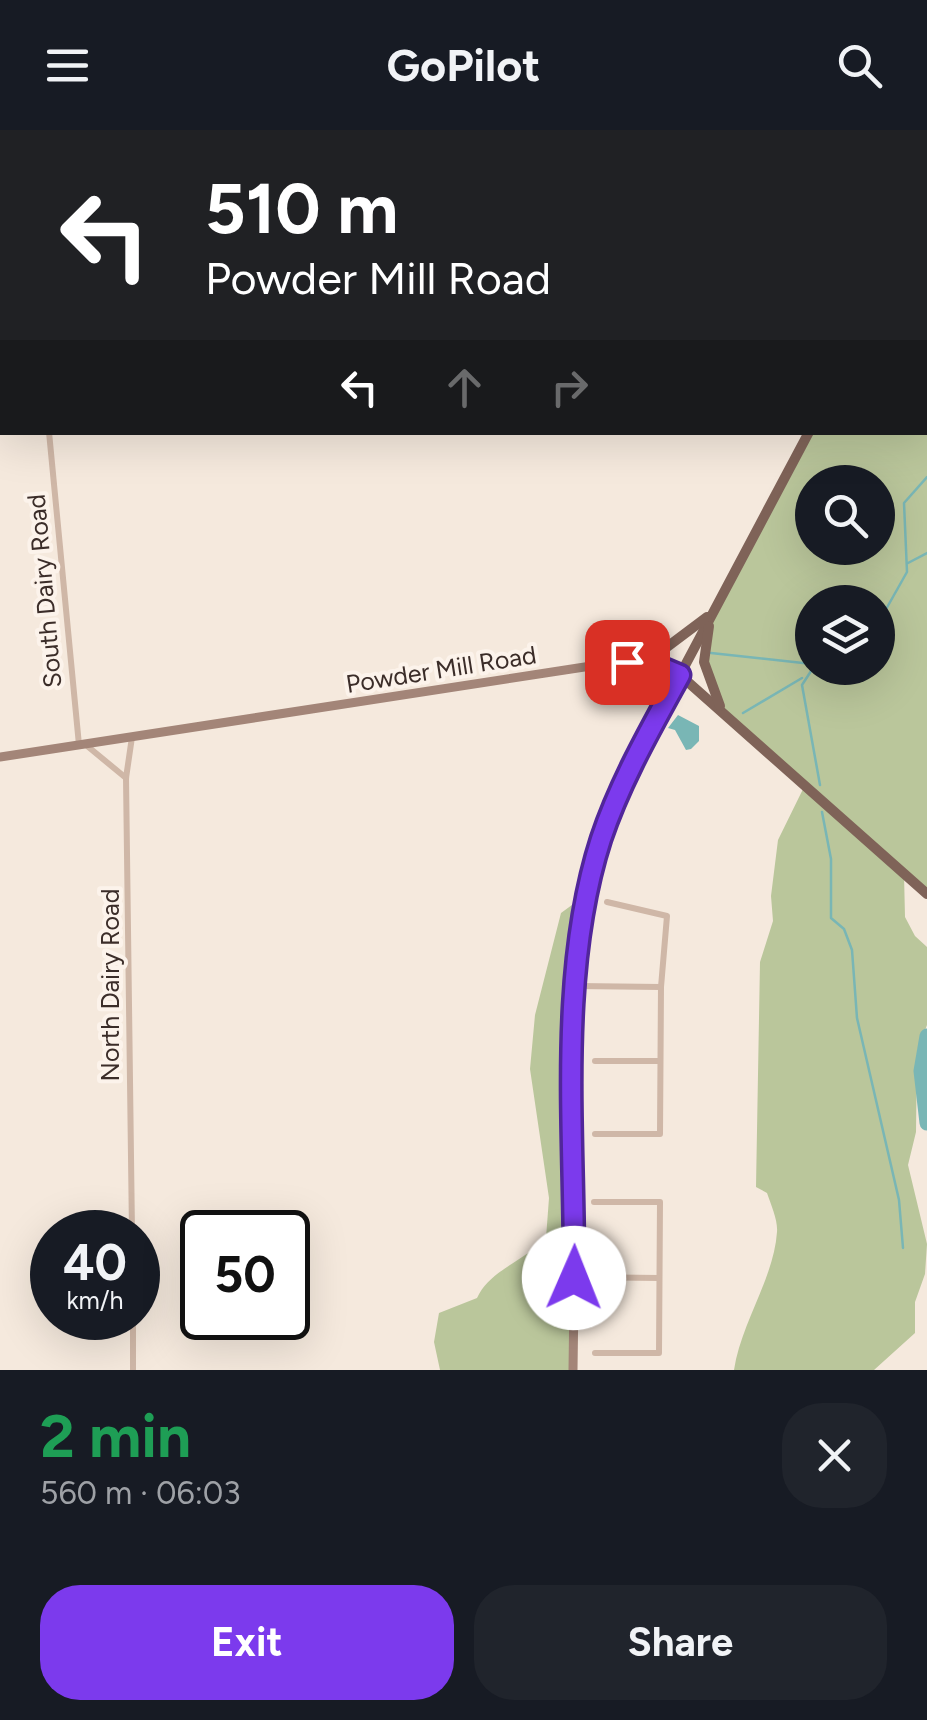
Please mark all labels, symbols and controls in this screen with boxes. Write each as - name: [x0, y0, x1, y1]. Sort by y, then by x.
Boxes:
- icon: menu: [40, 38, 95, 93]
- text: GoPilot: [387, 38, 540, 92]
- icon: search: [832, 38, 887, 93]
- text: 510 m: [205, 166, 398, 251]
- icon: left: [40, 170, 170, 300]
- text: Powder Mill Road: [205, 251, 551, 305]
- icon: left: [332, 360, 387, 415]
- icon: ahead: [437, 360, 492, 415]
- icon: right: [542, 360, 597, 415]
- map controls: [795, 465, 895, 685]
- button: search: [795, 465, 895, 565]
- street label: South Dairy Road: [21, 493, 67, 689]
- button: layers: [795, 585, 895, 685]
- pin: [585, 620, 670, 705]
- icon: arrive: [600, 635, 655, 690]
- street label: Powder Mill Road: [344, 639, 538, 699]
- street label: North Dairy Road: [95, 889, 125, 1081]
- speed limit sign: 50: [180, 1210, 310, 1340]
- position arrow: [522, 1226, 626, 1330]
- text: 40: [63, 1232, 127, 1293]
- text: km/h: [66, 1285, 124, 1315]
- text: 2 min: [40, 1400, 191, 1472]
- button: close: [782, 1403, 887, 1508]
- text: 560 m · 06:03: [40, 1474, 241, 1512]
- button: Exit: [40, 1585, 454, 1700]
- button: Share: [474, 1585, 887, 1700]

